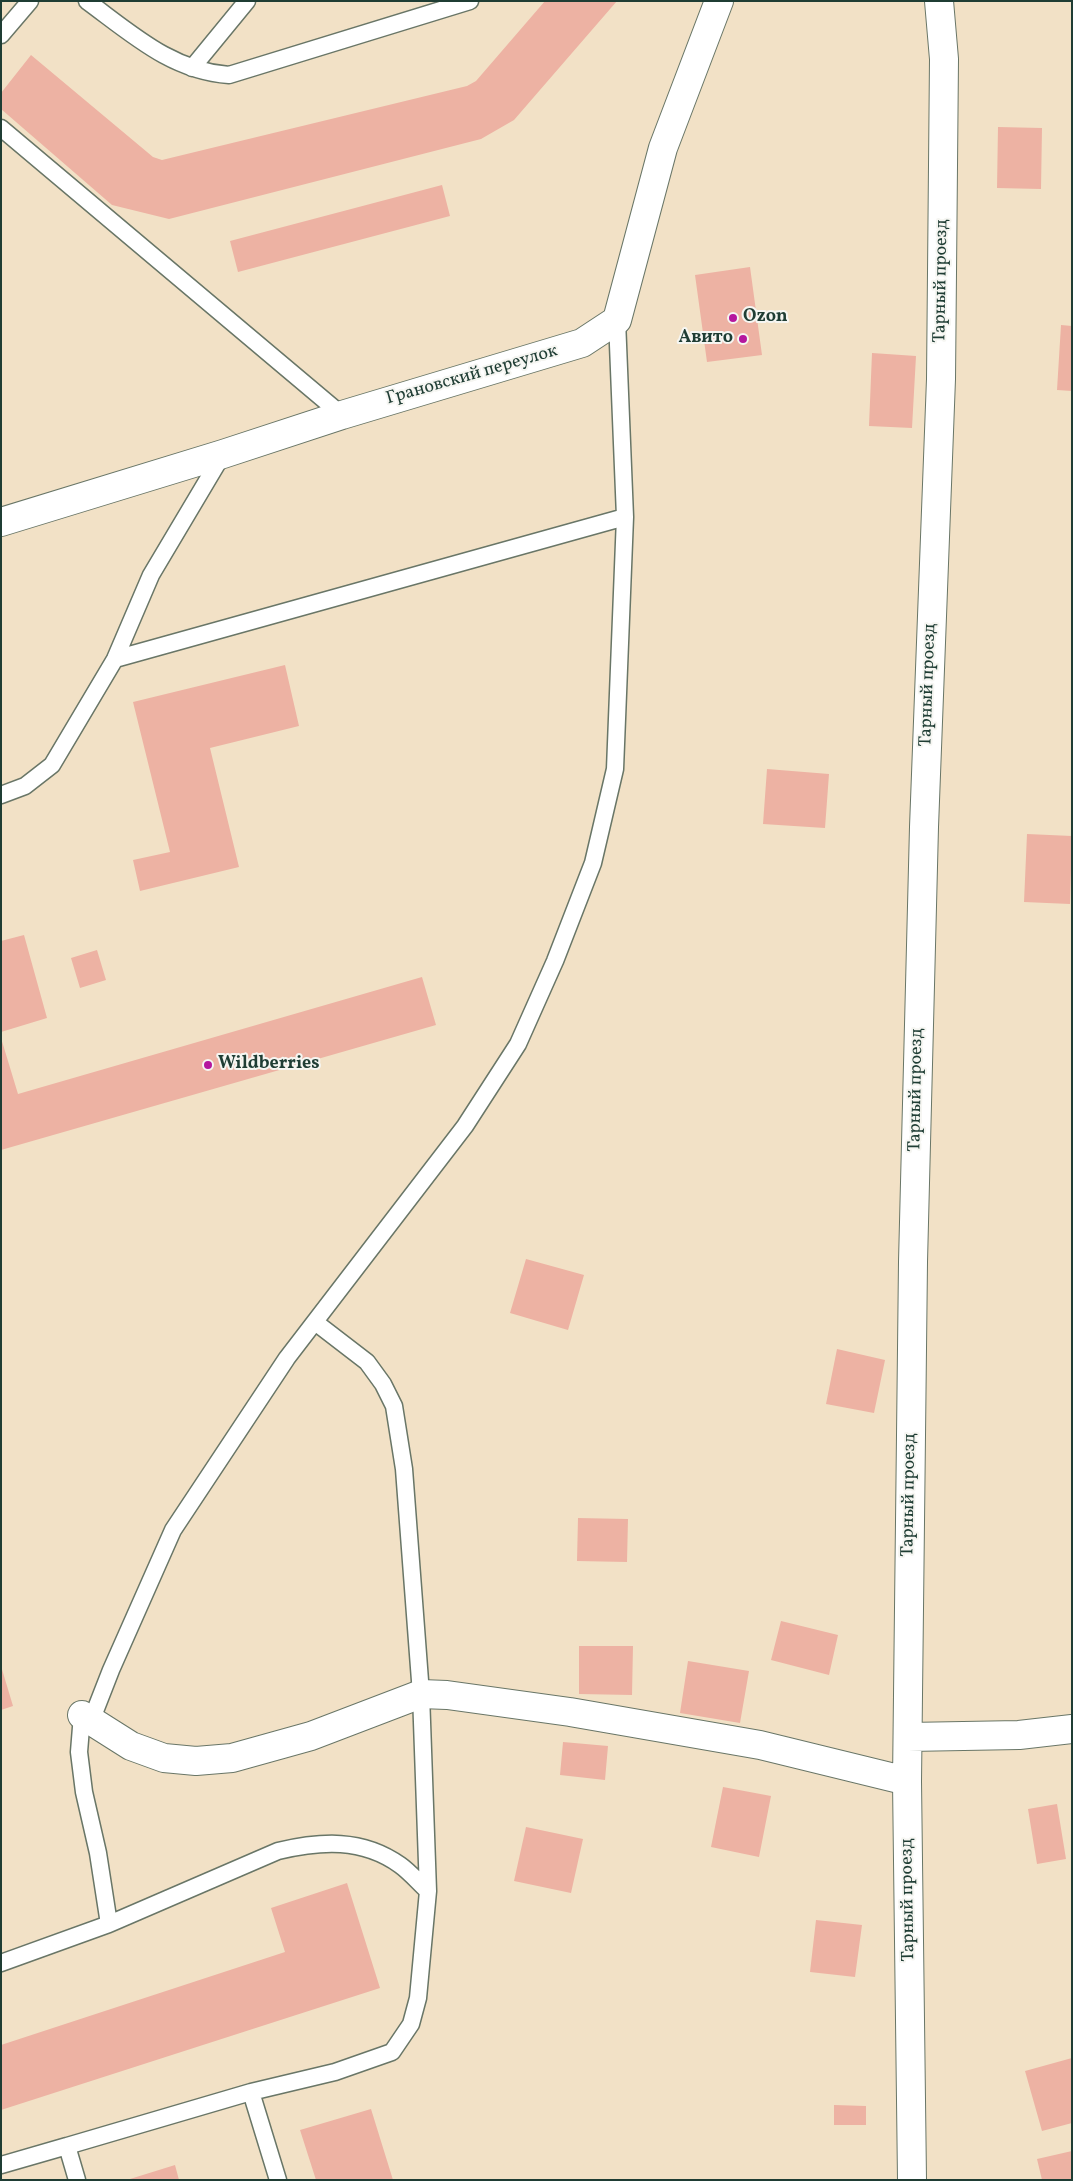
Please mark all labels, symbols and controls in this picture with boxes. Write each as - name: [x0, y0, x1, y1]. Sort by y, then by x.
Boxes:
- street label: Тарный проезд: [930, 219, 954, 343]
- place label: Ozon: [743, 307, 788, 329]
- marker: Ozon: [727, 312, 739, 324]
- place label: Авито: [678, 328, 733, 350]
- marker: Авито: [737, 333, 749, 345]
- street label: Грановский переулок: [384, 341, 560, 411]
- street label: Тарный проезд: [916, 623, 942, 747]
- street label: Тарный проезд: [905, 1028, 929, 1152]
- place label: Wildberries: [218, 1054, 319, 1076]
- marker: Wildberries: [202, 1059, 214, 1071]
- street label: Тарный проезд: [898, 1433, 922, 1557]
- street label: Тарный проезд: [897, 1838, 921, 1962]

